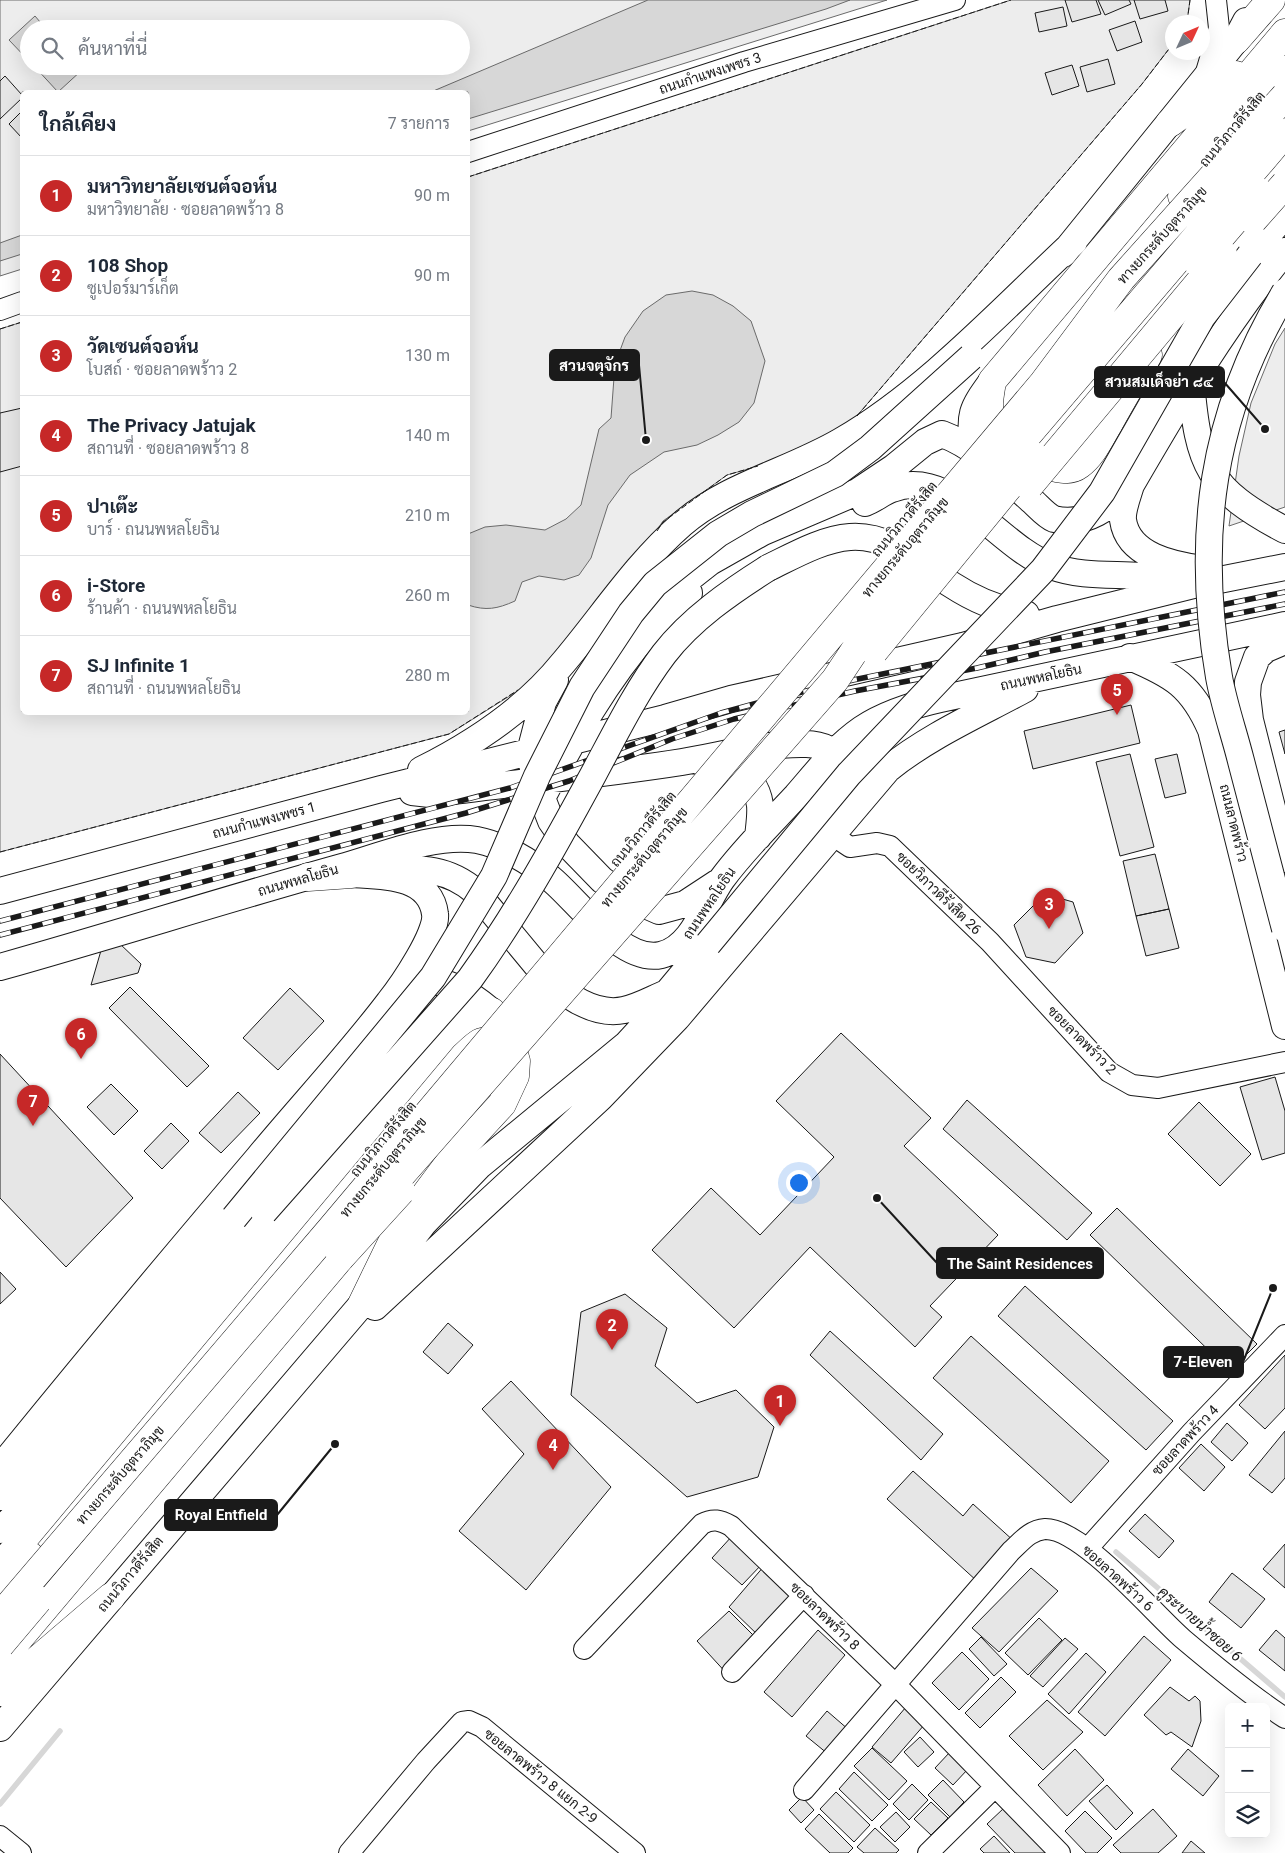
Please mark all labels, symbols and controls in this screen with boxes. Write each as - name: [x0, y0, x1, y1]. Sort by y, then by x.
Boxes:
- north arrow: [1165, 15, 1210, 60]
- search box: [20, 20, 470, 75]
- icon: search: [38, 34, 66, 62]
- text: ค้นหาที่นี่: [78, 37, 147, 60]
- street label: ถนนกำแพงเพชร 3: [657, 49, 763, 97]
- street label: ถนนวิภาวดีรังสิต: [1195, 87, 1268, 170]
- text: ใกล้เคียง: [40, 112, 116, 136]
- text: 7 รายการ: [388, 114, 450, 133]
- text: มหาวิทยาลัยเซนต์จอห์น: [87, 175, 277, 198]
- street label: ทางยกระดับอุตราภิมุข: [1114, 183, 1212, 288]
- text: 1: [51, 186, 61, 205]
- text: 90 m: [414, 186, 450, 205]
- text: มหาวิทยาลัย · ซอยลาดพร้าว 8: [87, 200, 284, 219]
- text: 108 Shop: [87, 254, 168, 277]
- text: 2: [51, 266, 61, 285]
- text: 90 m: [414, 266, 450, 285]
- text: ซูเปอร์มาร์เก็ต: [87, 279, 179, 298]
- text: วัดเซนต์จอห์น: [87, 335, 199, 358]
- text: 3: [51, 346, 61, 365]
- text: 130 m: [405, 346, 450, 365]
- callout: สวนจตุจักร: [550, 350, 639, 380]
- text: สวนจตุจักร: [559, 356, 629, 377]
- text: โบสถ์ · ซอยลาดพร้าว 2: [87, 360, 237, 379]
- callout: สวนสมเด็จย่า ๘๔: [1095, 367, 1224, 397]
- text: สวนสมเด็จย่า ๘๔: [1105, 371, 1214, 391]
- text: The Privacy Jatujak: [87, 414, 256, 437]
- text: 4: [51, 426, 61, 445]
- text: 140 m: [405, 426, 450, 445]
- text: สถานที่ · ซอยลาดพร้าว 8: [87, 439, 249, 458]
- street label: ถนนวิภาวดีรังสิต: [867, 477, 940, 560]
- street label: ทางยกระดับอุตราภิมุข: [858, 494, 953, 602]
- text: ปาเต๊ะ: [87, 495, 138, 518]
- text: 5: [51, 506, 61, 525]
- text: 210 m: [405, 506, 450, 525]
- text: บาร์ · ถนนพหลโยธิน: [87, 520, 220, 539]
- text: i-Store: [87, 574, 145, 597]
- text: 6: [51, 586, 61, 605]
- text: 260 m: [405, 586, 450, 605]
- text: ร้านค้า · ถนนพหลโยธิน: [87, 599, 237, 618]
- text: SJ Infinite 1: [87, 654, 190, 677]
- street label: ถนนพหลโยธิน: [999, 661, 1083, 693]
- text: 7: [51, 666, 61, 685]
- text: 280 m: [405, 666, 450, 685]
- pin: 5: [1101, 674, 1133, 715]
- text: สถานที่ · ถนนพหลโยธิน: [87, 679, 241, 698]
- street label: ถนนลาดพร้าว: [1217, 782, 1252, 864]
- street label: ถนนวิภาวดีรังสิต: [606, 787, 679, 870]
- street label: ถนนกำแพงเพชร 1: [211, 799, 317, 841]
- street label: ทางยกระดับอุตราภิมุข: [597, 804, 692, 912]
- street label: ซอยวิภาวดีรังสิต 26: [893, 848, 986, 938]
- street label: ถนนพหลโยธิน: [256, 861, 340, 899]
- street label: ถนนพหลโยธิน: [679, 864, 739, 942]
- pin: 3: [1033, 888, 1065, 929]
- street label: ซอยลาดพร้าว 2: [1044, 1002, 1120, 1078]
- pin: 6: [65, 1018, 97, 1059]
- pin: 7: [17, 1085, 49, 1126]
- street label: ถนนวิภาวดีรังสิต: [346, 1097, 419, 1180]
- street label: ทางยกระดับอุตราภิมุข: [336, 1114, 431, 1222]
- your location: [786, 1170, 812, 1196]
- callout: The Saint Residences: [937, 1248, 1103, 1278]
- text: The Saint Residences: [947, 1255, 1093, 1273]
- pin: 2: [596, 1309, 628, 1350]
- callout: 7-Eleven: [1164, 1347, 1243, 1377]
- text: 7-Eleven: [1174, 1353, 1232, 1371]
- pin: 1: [764, 1385, 796, 1426]
- street label: ซอยลาดพร้าว 4: [1148, 1401, 1222, 1478]
- street label: ทางยกระดับอุตราภิมุข: [73, 1422, 169, 1529]
- pin: 4: [537, 1429, 569, 1470]
- callout: Royal Entfield: [165, 1500, 277, 1530]
- text: Royal Entfield: [175, 1506, 267, 1524]
- street label: ถนนวิภาวดีรังสิต: [93, 1532, 166, 1615]
- street label: ซอยลาดพร้าว 6: [1079, 1541, 1158, 1614]
- street label: ซอยลาดพร้าว 8: [787, 1578, 864, 1653]
- water label: คูระบายน้ำซอย 6: [1154, 1580, 1248, 1666]
- map controls: [1225, 1703, 1270, 1838]
- button: +: [1225, 1703, 1270, 1748]
- street label: ซอยลาดพร้าว 8 แยก 2-9: [481, 1725, 601, 1827]
- button: −: [1225, 1748, 1270, 1793]
- button: layers: [1225, 1793, 1270, 1838]

